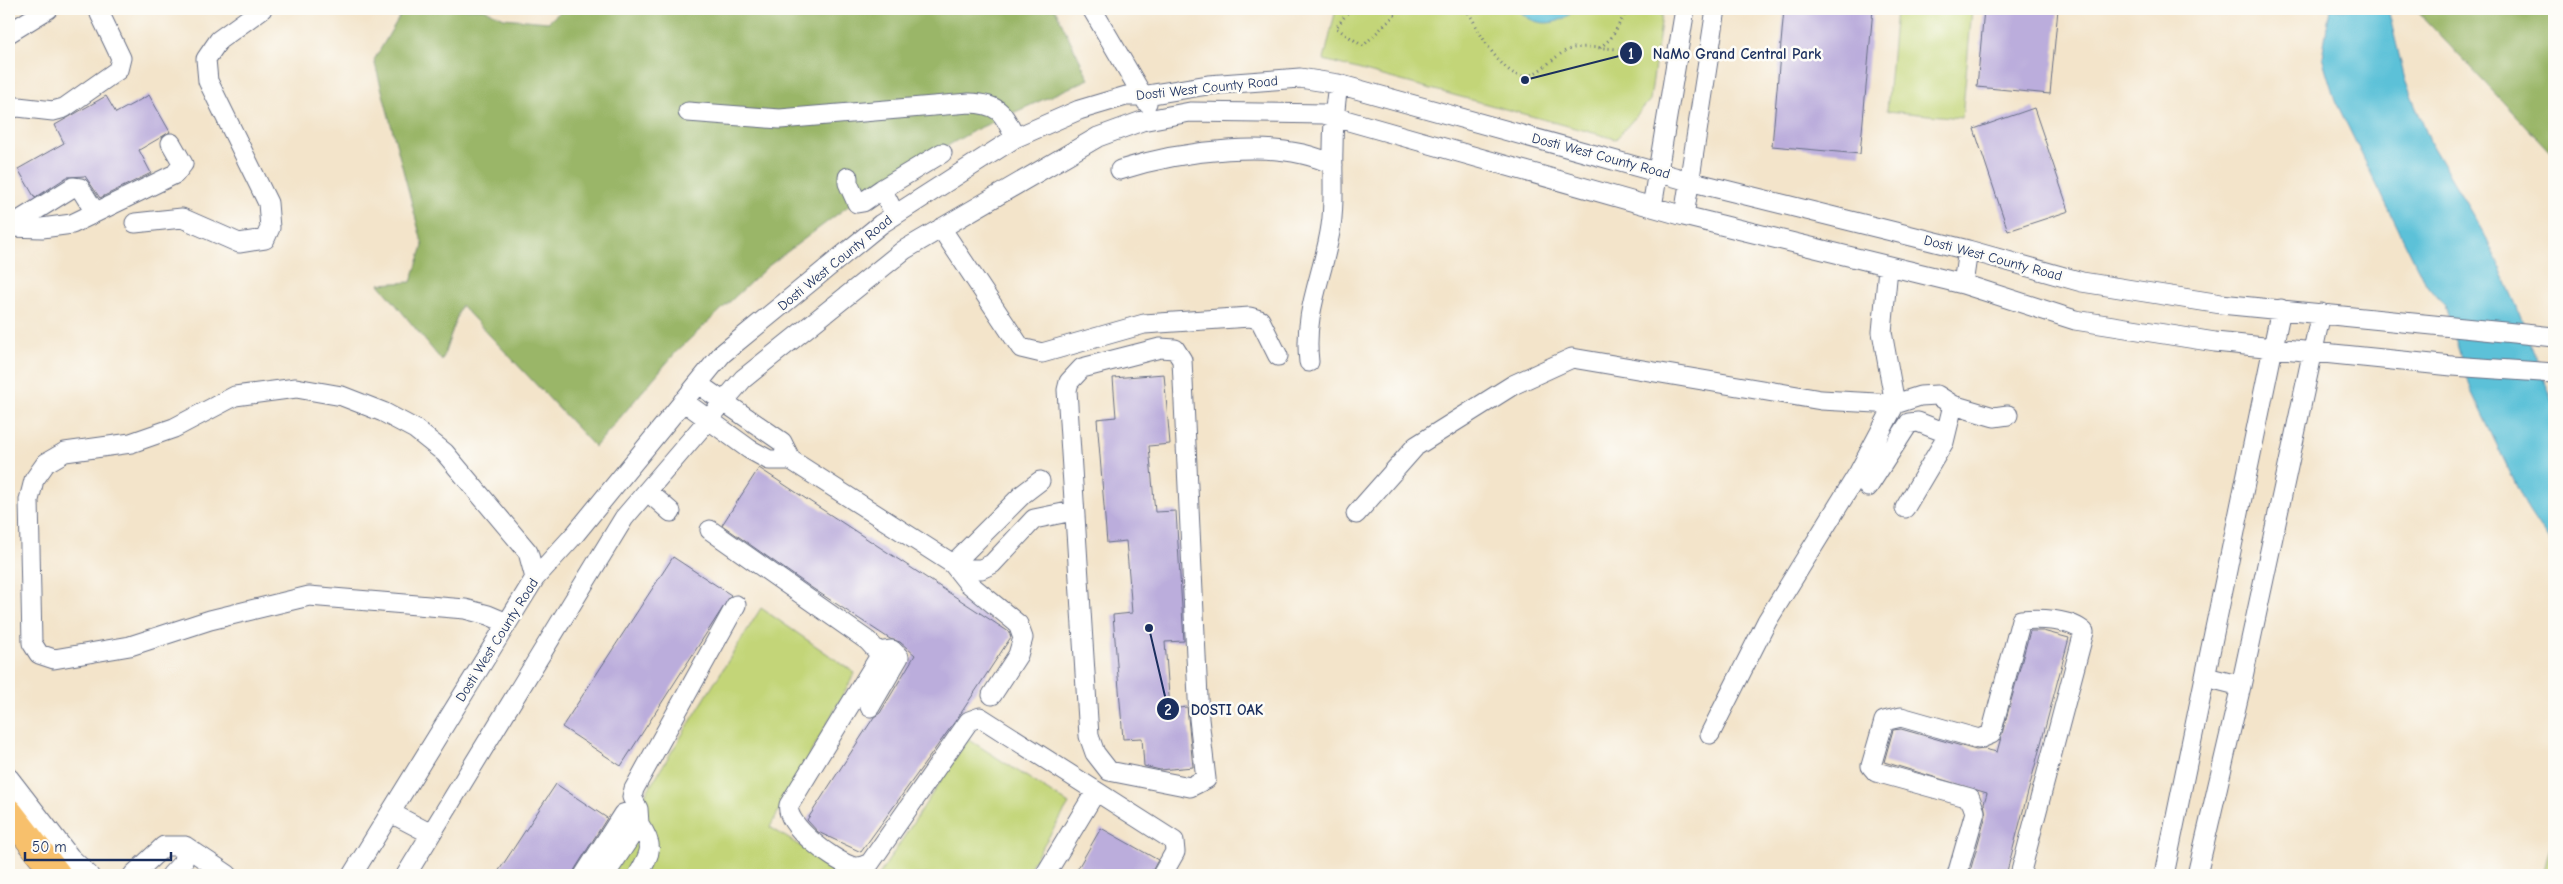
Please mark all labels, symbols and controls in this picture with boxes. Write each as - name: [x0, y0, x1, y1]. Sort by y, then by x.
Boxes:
- callout: NaMo Grand Central Park: [1618, 38, 1832, 68]
- text: 1: [1628, 45, 1634, 63]
- text: NaMo Grand Central Park: [1653, 45, 1822, 63]
- street label: Dosti West County Road: [1135, 72, 1279, 104]
- street label: Dosti West County Road: [1530, 129, 1672, 183]
- street label: Dosti West County Road: [774, 212, 896, 314]
- street label: Dosti West County Road: [1922, 231, 2064, 285]
- street label: Dosti West County Road: [452, 575, 542, 705]
- callout: DOSTI OAK: [1156, 694, 1273, 724]
- text: 2: [1164, 701, 1172, 719]
- text: DOSTI OAK: [1191, 701, 1264, 719]
- scale bar: [25, 829, 171, 861]
- text: 50 m: [32, 838, 67, 856]

